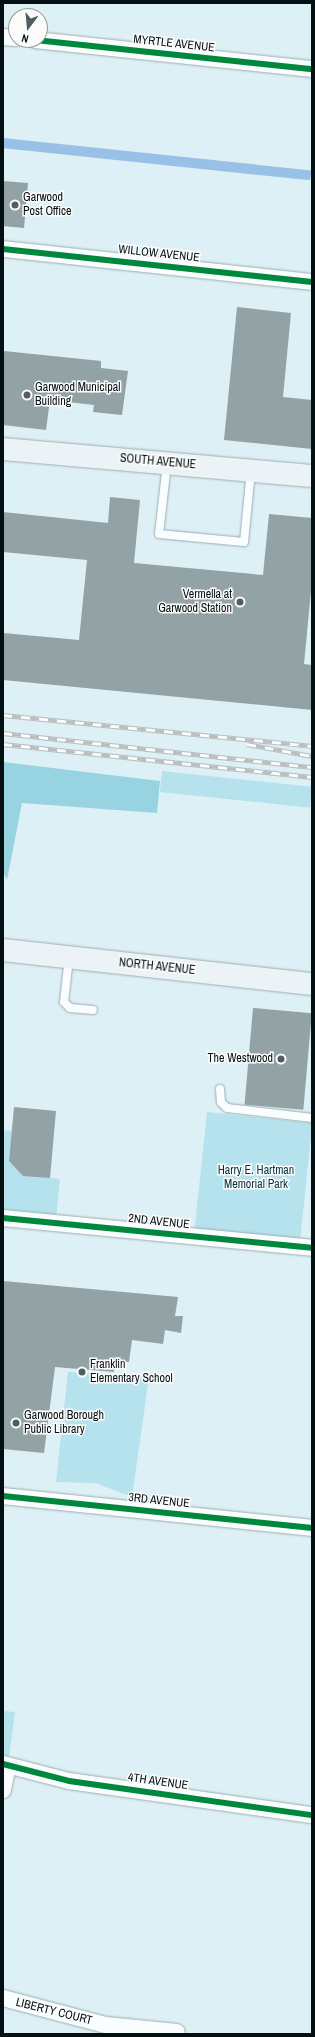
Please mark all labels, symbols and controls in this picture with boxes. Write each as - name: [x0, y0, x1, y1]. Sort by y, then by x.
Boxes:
- north arrow: [8, 8, 48, 48]
- text: N: [20, 31, 30, 46]
- street label: MYRTLE AVENUE: [132, 33, 216, 55]
- place label: Garwood Post Office: [23, 191, 72, 219]
- marker: Garwood Post Office: [10, 200, 20, 210]
- street label: WILLOW AVENUE: [117, 243, 201, 265]
- place label: Garwood Municipal Building: [35, 381, 120, 409]
- marker: Garwood Municipal Building: [22, 390, 32, 400]
- street label: SOUTH AVENUE: [119, 451, 197, 473]
- place label: Vermella at Garwood Station: [158, 588, 232, 616]
- marker: Vermella at Garwood Station: [235, 597, 245, 607]
- street label: NORTH AVENUE: [118, 956, 196, 978]
- place label: The Westwood: [208, 1052, 273, 1066]
- marker: The Westwood: [276, 1054, 286, 1064]
- park label: Harry E. Hartman Memorial Park: [218, 1164, 294, 1192]
- street label: 2ND AVENUE: [127, 1212, 191, 1232]
- place label: Franklin Elementary School: [90, 1358, 173, 1386]
- marker: Franklin Elementary School: [77, 1367, 87, 1377]
- place label: Garwood Borough Public Library: [24, 1409, 104, 1437]
- marker: Garwood Borough Public Library: [11, 1418, 21, 1428]
- street label: 3RD AVENUE: [127, 1491, 191, 1511]
- street label: 4TH AVENUE: [127, 1771, 189, 1793]
- street label: LIBERTY COURT: [14, 1996, 94, 2028]

